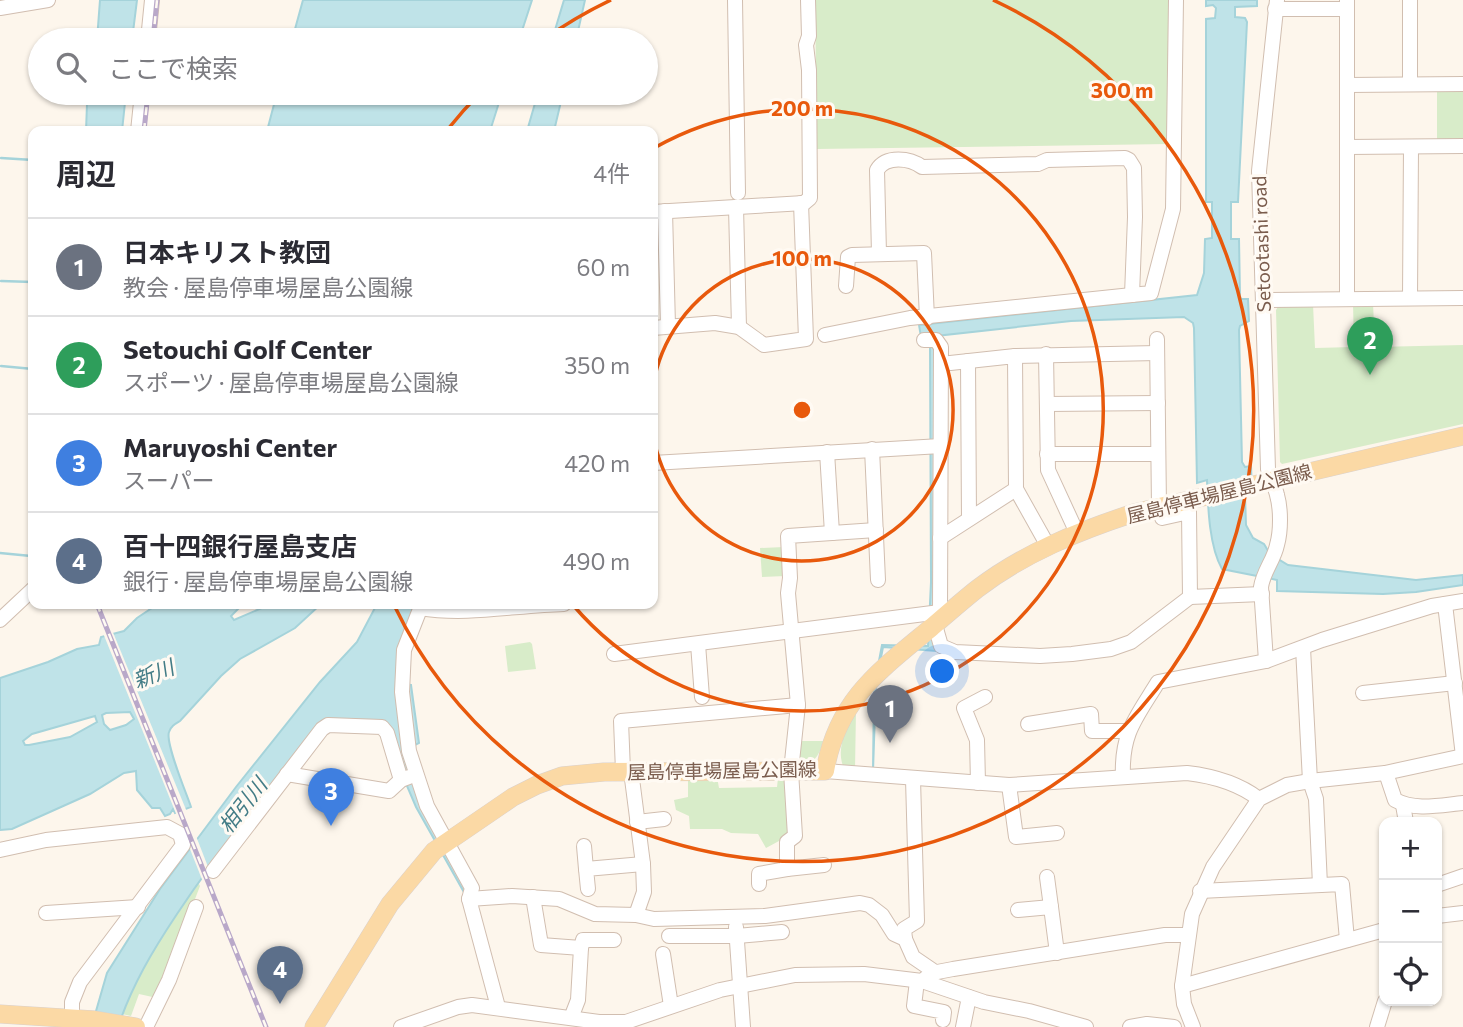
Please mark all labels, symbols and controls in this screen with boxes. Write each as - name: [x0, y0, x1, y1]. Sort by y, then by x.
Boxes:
- search box: [28, 28, 658, 105]
- icon: search: [52, 48, 90, 86]
- text: ここで検索: [108, 52, 238, 83]
- text: 300 m: [1091, 77, 1153, 102]
- text: 200 m: [771, 95, 833, 120]
- text: 周辺: [56, 154, 116, 191]
- text: 4件: [593, 159, 630, 187]
- street label: Setootashi road: [1247, 175, 1275, 313]
- text: 日本キリスト教団: [123, 236, 331, 267]
- text: 100 m: [772, 245, 832, 270]
- text: 1: [74, 253, 84, 281]
- text: 60 m: [577, 253, 630, 281]
- text: 教会 · 屋島停車場屋島公園線: [123, 273, 413, 301]
- pin: 2: [1347, 317, 1393, 375]
- text: Setouchi Golf Center: [123, 333, 372, 364]
- text: 2: [72, 351, 86, 379]
- text: 350 m: [564, 351, 630, 379]
- text: スポーツ · 屋島停車場屋島公園線: [123, 368, 459, 396]
- centre of rings: [790, 398, 814, 422]
- text: Maruyoshi Center: [123, 431, 337, 462]
- text: 3: [72, 449, 86, 477]
- text: 420 m: [564, 449, 630, 477]
- street label: 屋島停車場屋島公園線: [1124, 459, 1314, 527]
- text: スーパー: [123, 466, 215, 494]
- text: 百十四銀行屋島支店: [123, 530, 357, 561]
- text: 4: [72, 547, 86, 575]
- text: 490 m: [563, 547, 630, 575]
- text: 銀行 · 屋島停車場屋島公園線: [123, 567, 413, 595]
- water label: 新川: [129, 653, 179, 692]
- your location: [925, 654, 959, 688]
- pin: 1: [867, 685, 913, 743]
- street label: 屋島停車場屋島公園線: [627, 757, 817, 783]
- pin: 3: [308, 768, 354, 826]
- water label: 相引川: [213, 771, 272, 838]
- map controls: [1379, 817, 1442, 1006]
- button: +: [1379, 817, 1442, 880]
- button: −: [1379, 880, 1442, 943]
- button: locate: [1379, 943, 1442, 1006]
- pin: 4: [257, 946, 303, 1004]

